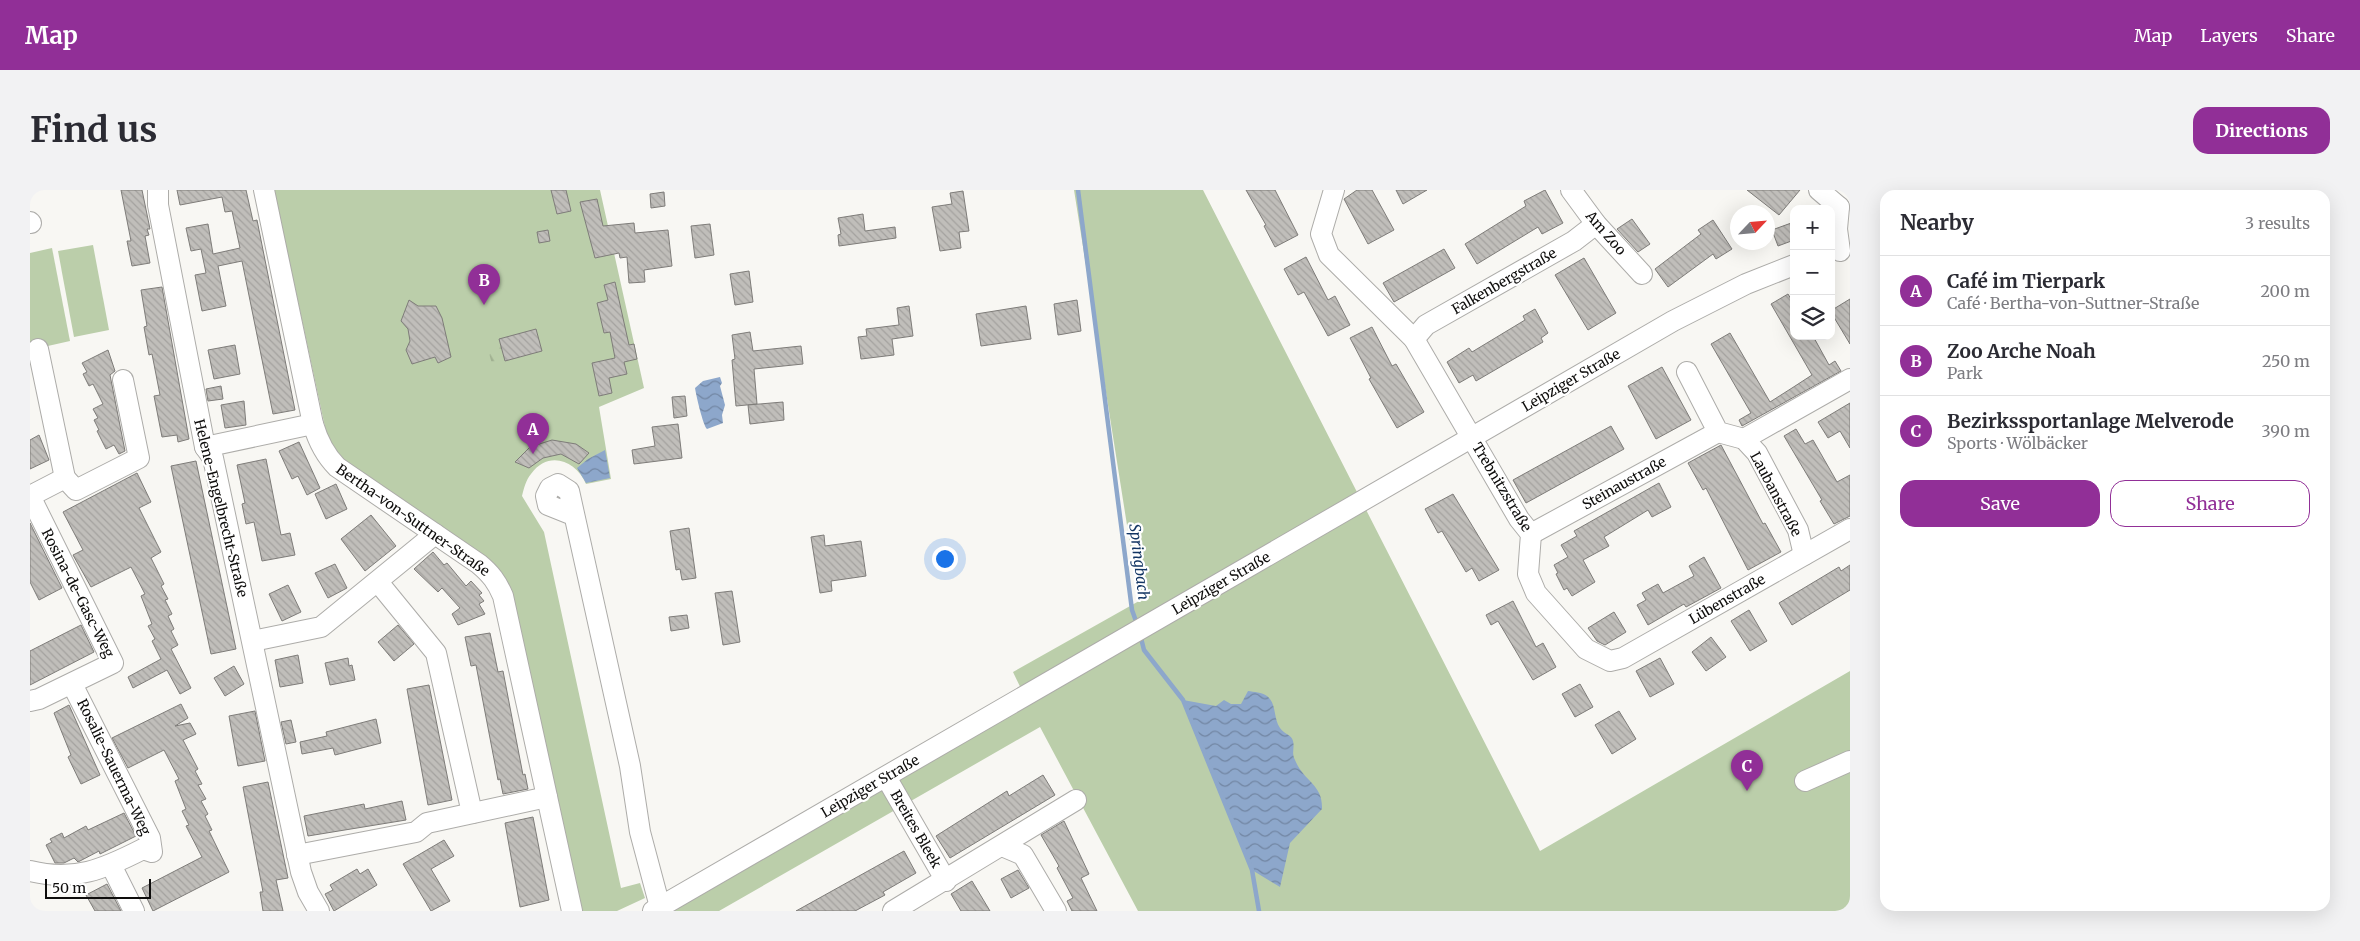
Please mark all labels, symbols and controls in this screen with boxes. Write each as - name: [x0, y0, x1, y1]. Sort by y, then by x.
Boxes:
- text: Map: [25, 20, 78, 51]
- text: Map: [2134, 24, 2172, 47]
- text: Layers: [2200, 24, 2258, 47]
- text: Share: [2286, 24, 2335, 47]
- button: Directions: [2193, 107, 2330, 154]
- text: Find us: [30, 108, 157, 152]
- north arrow: [1730, 205, 1775, 250]
- map controls: [1790, 205, 1835, 340]
- button: +: [1790, 205, 1835, 250]
- street label: Am Zoo: [1581, 206, 1630, 259]
- text: Nearby: [1900, 209, 1974, 236]
- text: 3 results: [2245, 213, 2310, 233]
- street label: Falkenbergstraße: [1448, 244, 1560, 318]
- button: −: [1790, 250, 1835, 295]
- pin: B: [468, 264, 500, 305]
- text: Café im Tierpark: [1947, 269, 2105, 293]
- text: A: [1910, 281, 1922, 301]
- text: 200 m: [2260, 281, 2310, 301]
- text: Café · Bertha-von-Suttner-Straße: [1947, 293, 2199, 313]
- button: layers: [1790, 295, 1835, 340]
- text: Zoo Arche Noah: [1947, 339, 2096, 363]
- street label: Leipziger Straße: [1519, 345, 1623, 415]
- text: B: [1910, 351, 1922, 371]
- text: 250 m: [2262, 351, 2310, 371]
- text: Park: [1947, 363, 1983, 383]
- text: Bezirkssportanlage Melverode: [1947, 409, 2234, 433]
- pin: A: [517, 413, 549, 454]
- street label: Helene-Engelbrecht-Straße: [190, 417, 252, 599]
- text: C: [1911, 421, 1921, 441]
- text: 390 m: [2262, 421, 2310, 441]
- text: Sports · Wölbäcker: [1947, 433, 2088, 453]
- street label: Trebnitzstraße: [1468, 439, 1536, 535]
- street label: Laubanstraße: [1746, 449, 1806, 539]
- street label: Steinaustraße: [1579, 453, 1669, 513]
- street label: Bertha-von-Suttner-Straße: [333, 460, 493, 580]
- button: Save: [1900, 480, 2100, 527]
- button: Share: [2110, 480, 2310, 527]
- water label: Springbach: [1125, 523, 1154, 601]
- street label: Rosina-de-Gasc-Weg: [38, 526, 119, 661]
- your location: [932, 546, 958, 572]
- street label: Leipziger Straße: [1169, 548, 1273, 618]
- street label: Lübenstraße: [1686, 570, 1768, 628]
- street label: Rosalie-Sauerma-Weg: [73, 696, 155, 839]
- pin: C: [1731, 750, 1763, 791]
- street label: Leipziger Straße: [818, 751, 922, 821]
- street label: Breites Bleek: [886, 787, 946, 871]
- scale bar: [45, 876, 151, 899]
- text: 50 m: [52, 879, 86, 897]

